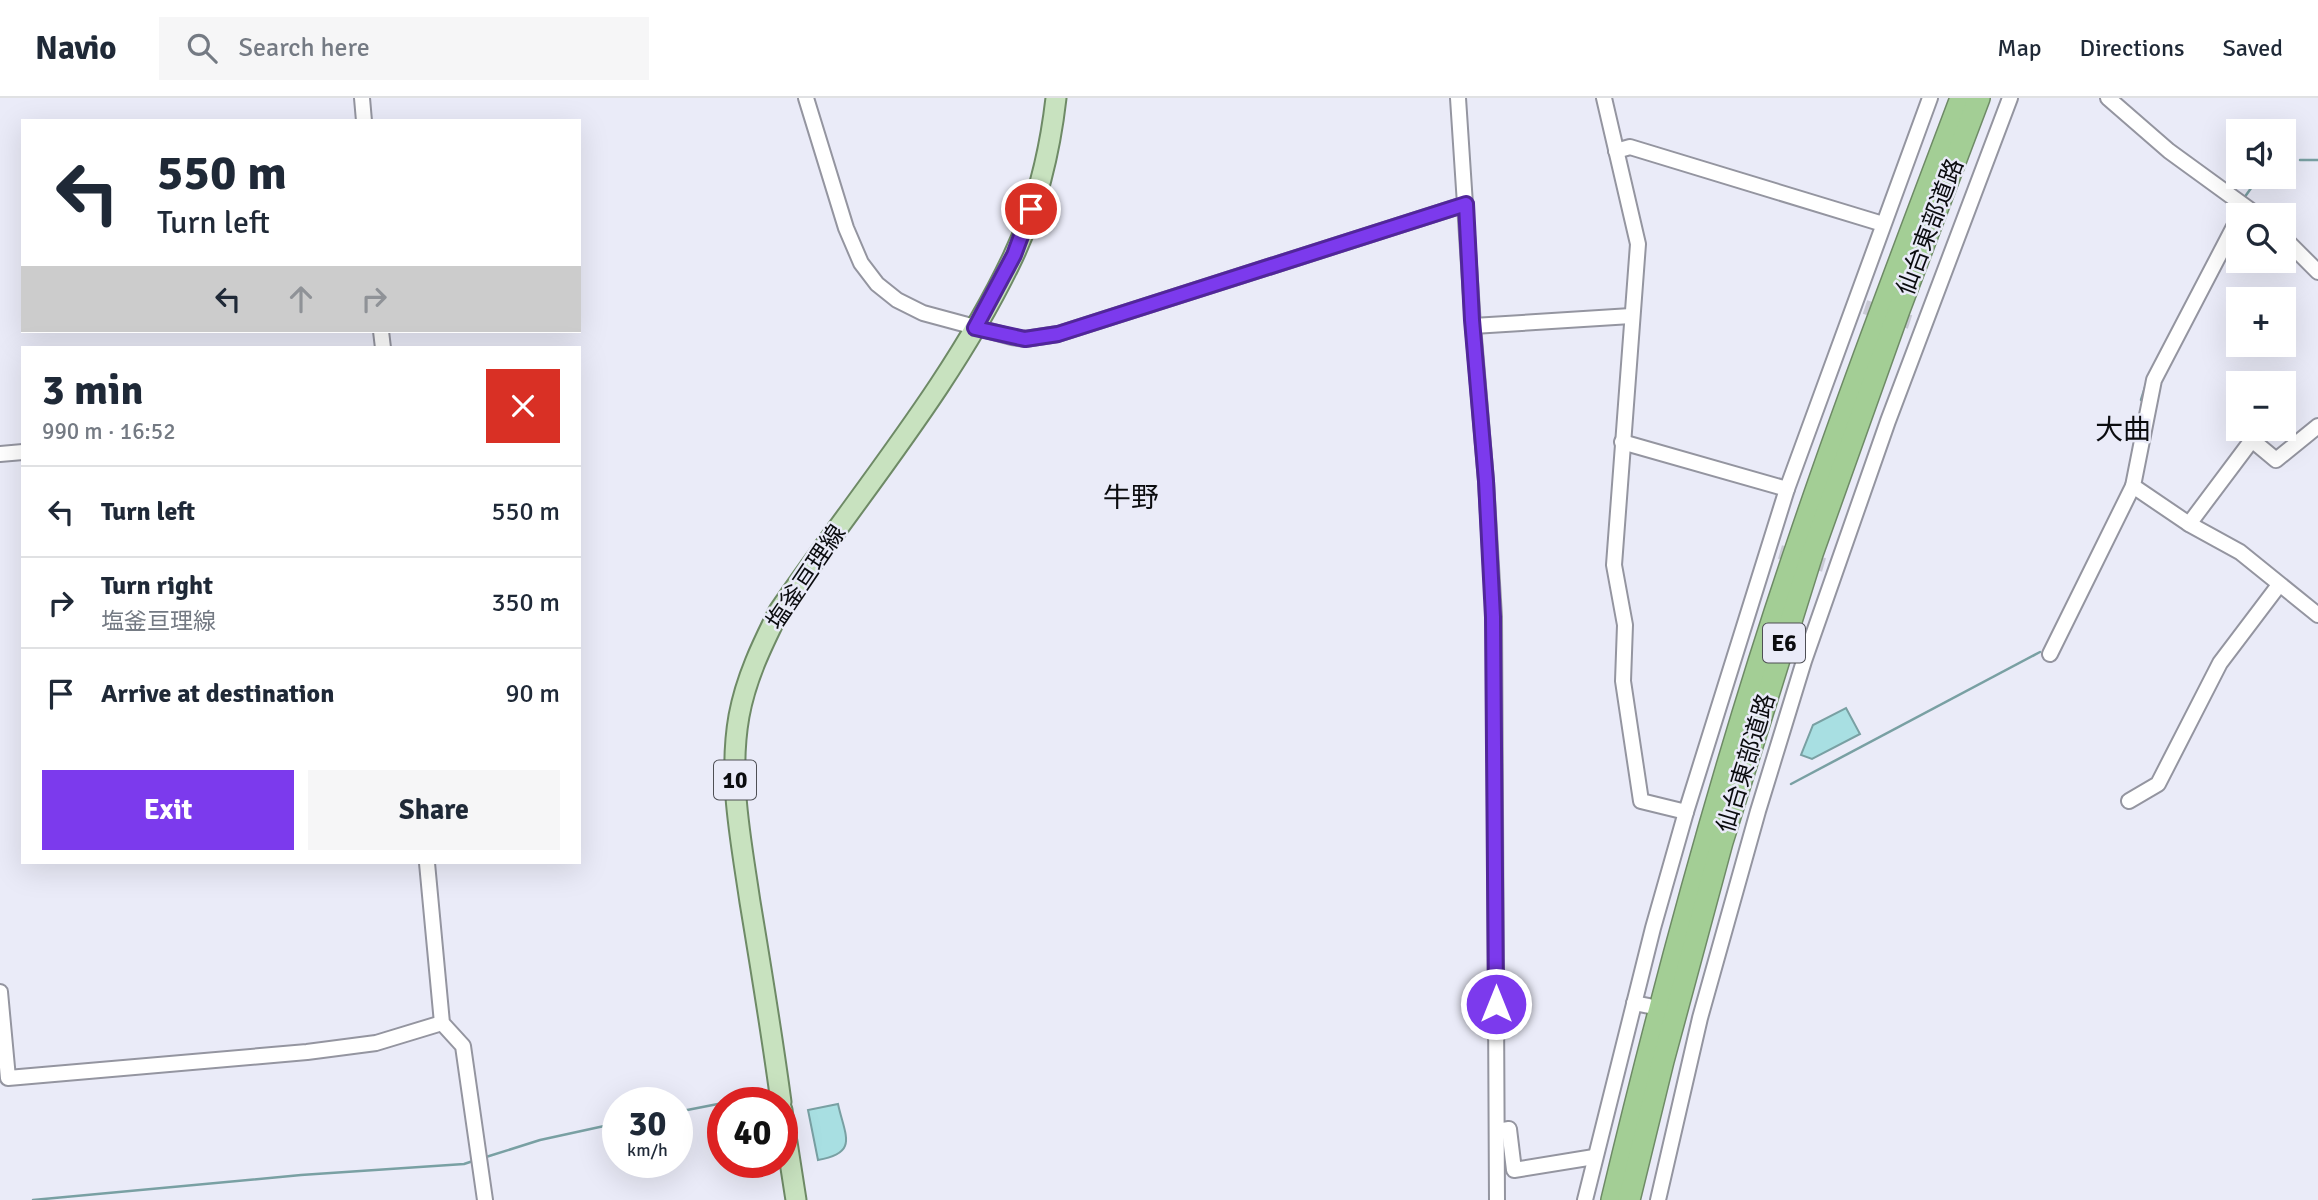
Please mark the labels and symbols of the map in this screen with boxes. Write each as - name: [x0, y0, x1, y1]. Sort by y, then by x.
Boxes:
- street label: 仙台東部道路: [1890, 154, 1970, 300]
- pin: [1001, 179, 1061, 239]
- district label: 大曲: [2095, 413, 2151, 447]
- district label: 牛野: [1103, 481, 1159, 515]
- street label: 塩釜亘理線: [760, 519, 852, 635]
- road number: E6: [1763, 624, 1805, 663]
- street label: 仙台東部道路: [1711, 690, 1781, 836]
- road number: 10: [714, 760, 756, 800]
- position arrow: [1459, 967, 1533, 1041]
- speed limit sign: 40: [707, 1087, 798, 1178]

